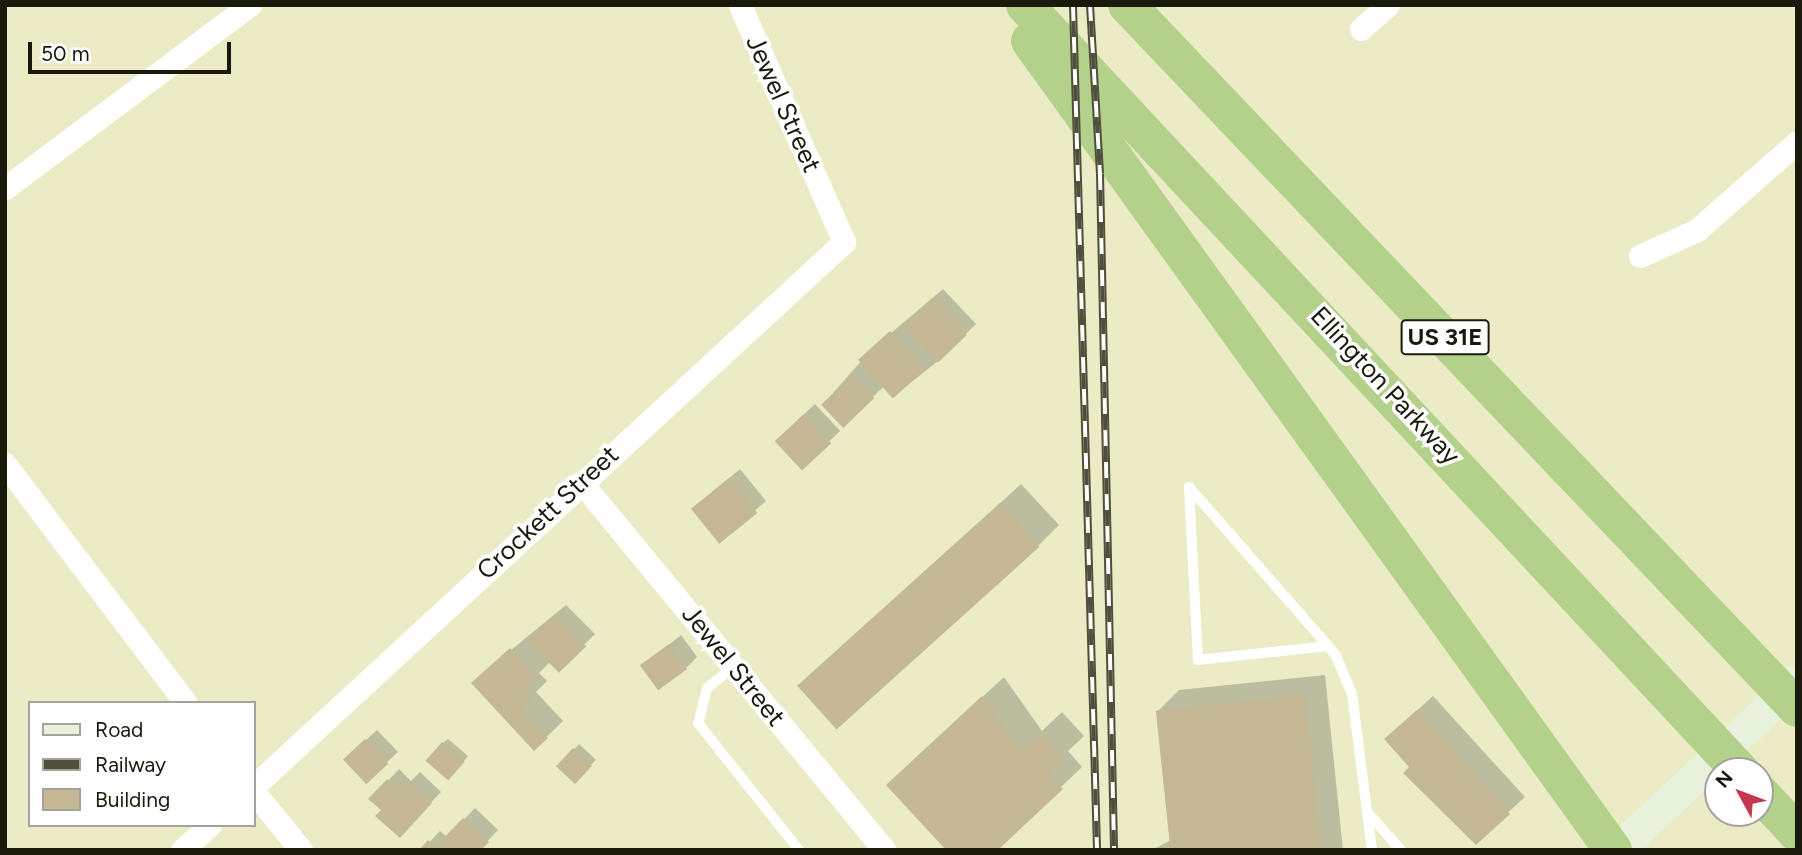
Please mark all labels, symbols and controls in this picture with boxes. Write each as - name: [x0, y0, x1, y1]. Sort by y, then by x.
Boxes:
- scale bar: [32, 28, 234, 72]
- street label: Jewel Street: [739, 31, 827, 177]
- text: 50 m: [41, 41, 90, 66]
- street label: Ellington Parkway: [1304, 301, 1466, 471]
- road number: US 31E: [1400, 316, 1490, 358]
- street label: Crockett Street: [471, 440, 625, 586]
- street label: Jewel Street: [675, 599, 791, 733]
- legend: [28, 701, 256, 827]
- text: Road: [95, 717, 143, 742]
- text: Railway: [95, 752, 166, 777]
- north arrow: [1704, 757, 1774, 827]
- text: N: [1711, 766, 1738, 792]
- text: Building: [95, 787, 170, 812]

